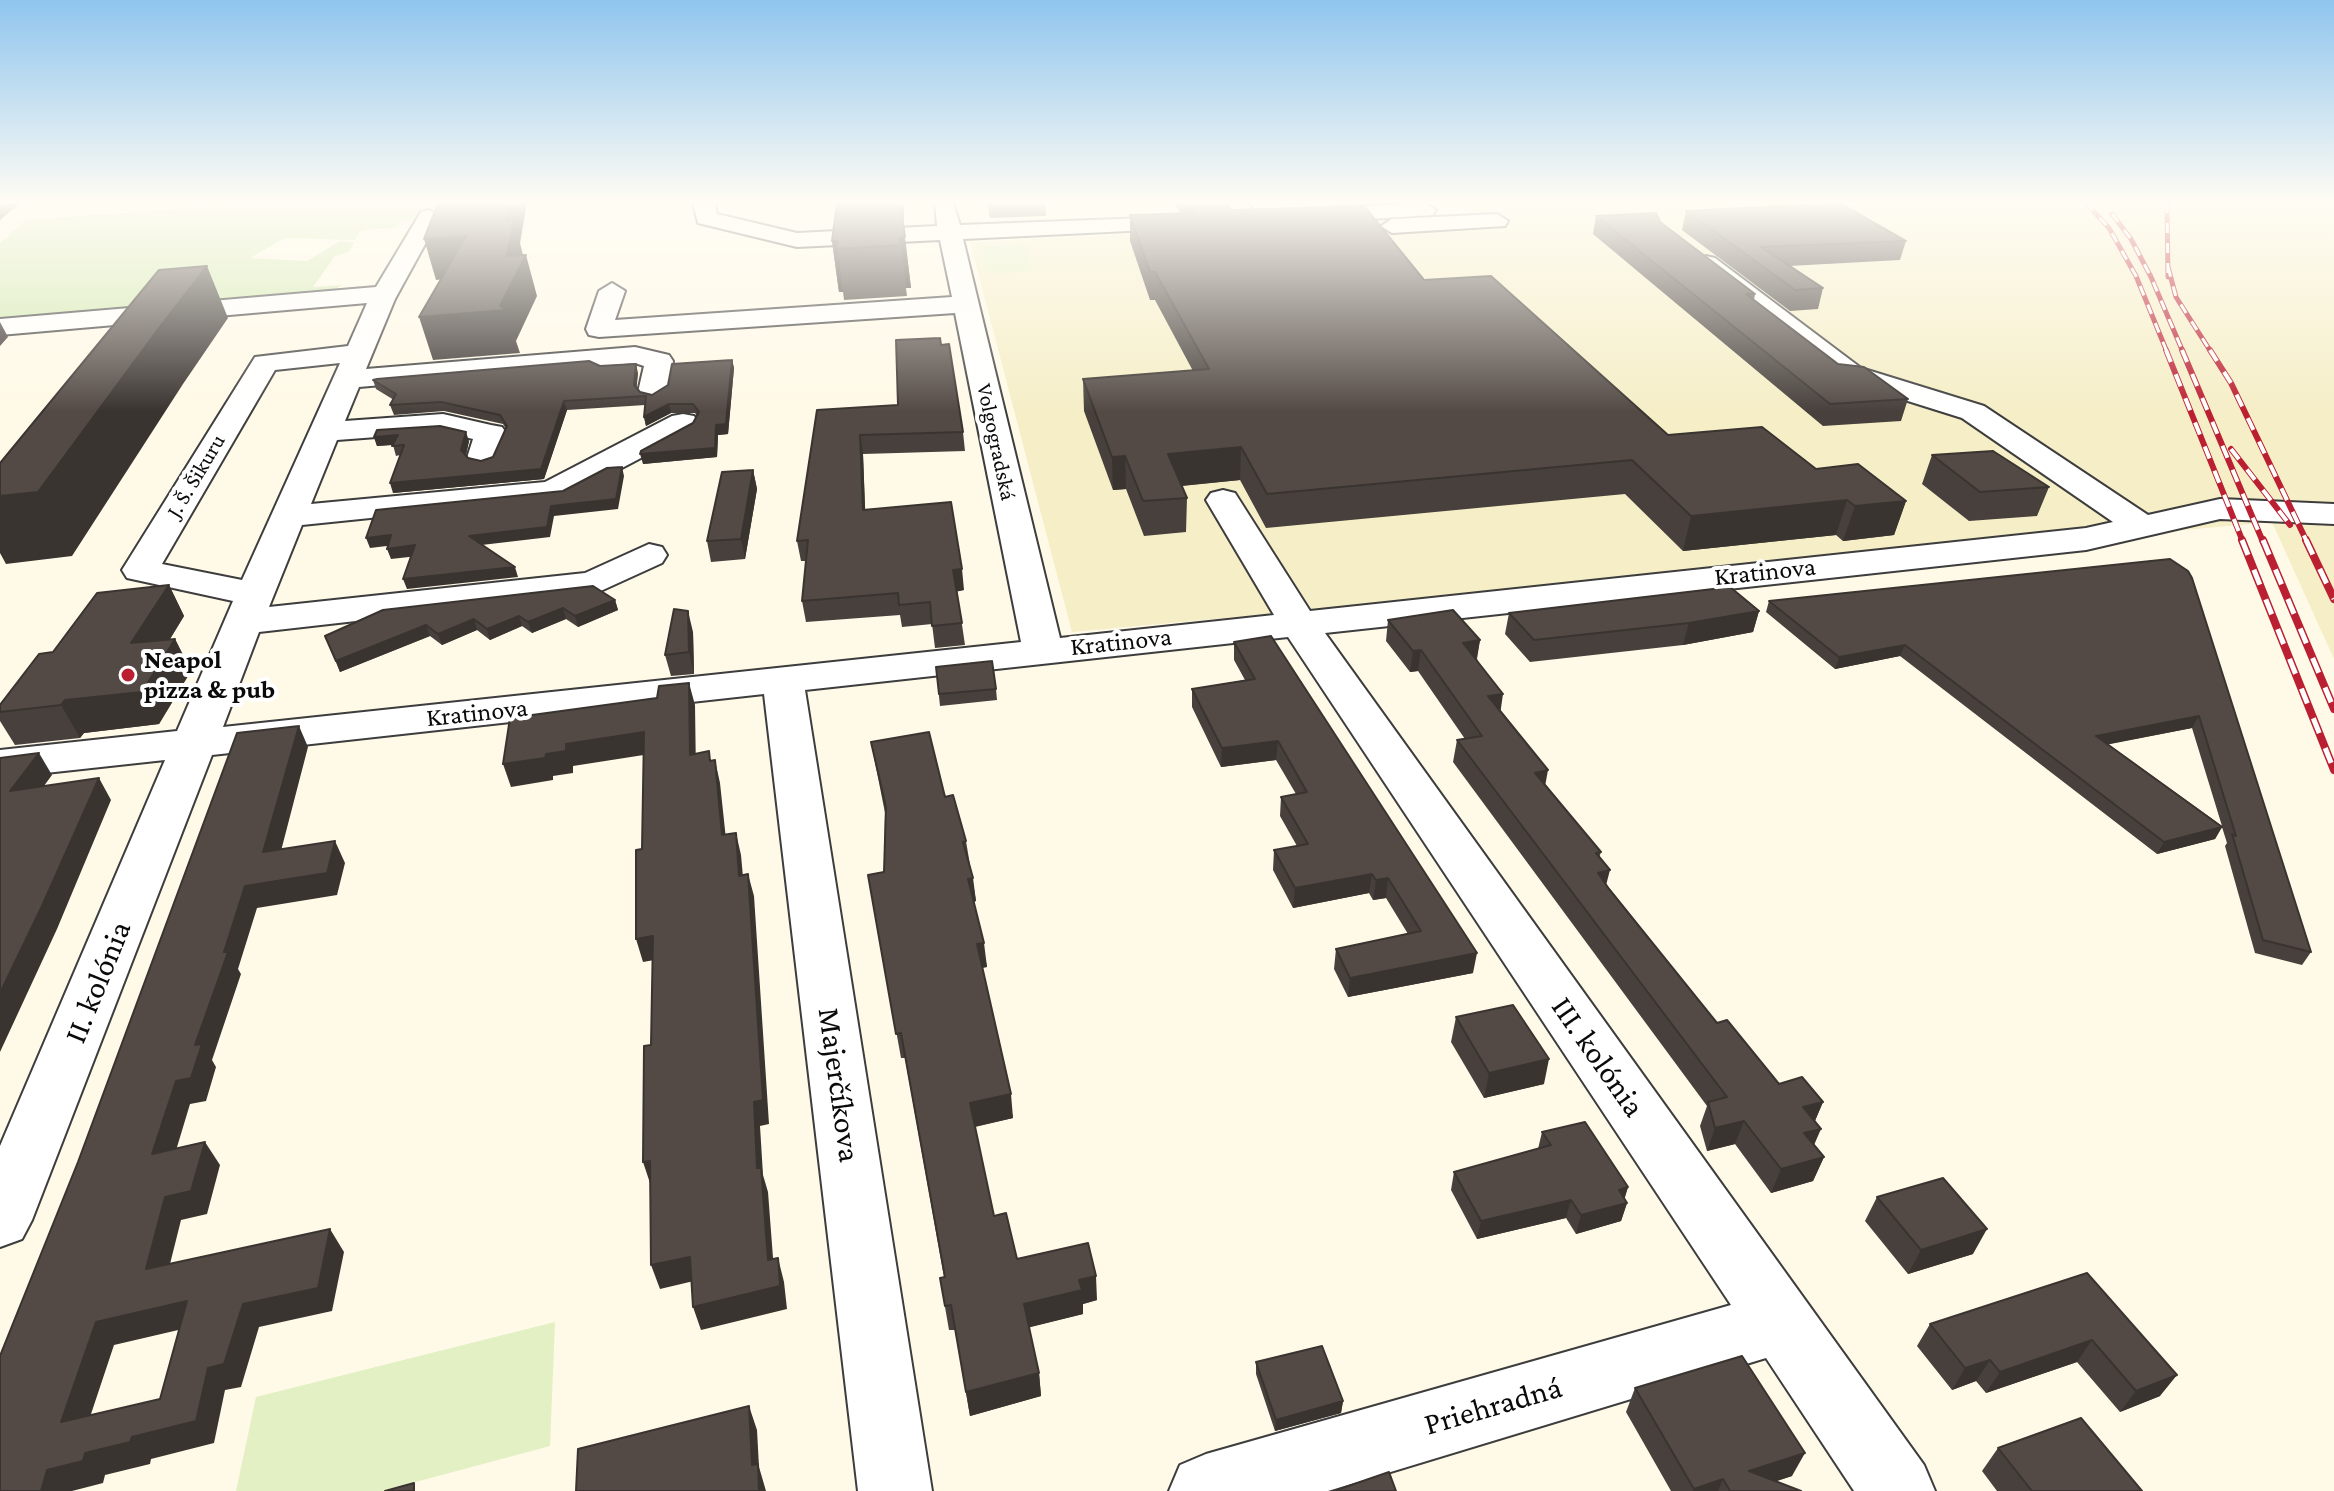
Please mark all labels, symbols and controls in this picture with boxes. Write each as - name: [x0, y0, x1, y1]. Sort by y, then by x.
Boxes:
- street label: Volgogradská: [971, 381, 1021, 503]
- street label: J. Š. Šikuru: [161, 430, 231, 522]
- street label: Kratinova: [1713, 551, 1817, 593]
- street label: Kratinova: [1069, 621, 1173, 663]
- place label: Neapol pizza & pub: [144, 644, 275, 706]
- marker: Neapol pizza & pub: [119, 666, 137, 684]
- street label: Kratinova: [425, 692, 529, 734]
- street label: II. kolónia: [56, 915, 140, 1049]
- street label: III. kolónia: [1543, 989, 1653, 1125]
- street label: Majerčíkova: [809, 1005, 869, 1165]
- street label: Priehradná: [1420, 1368, 1566, 1444]

